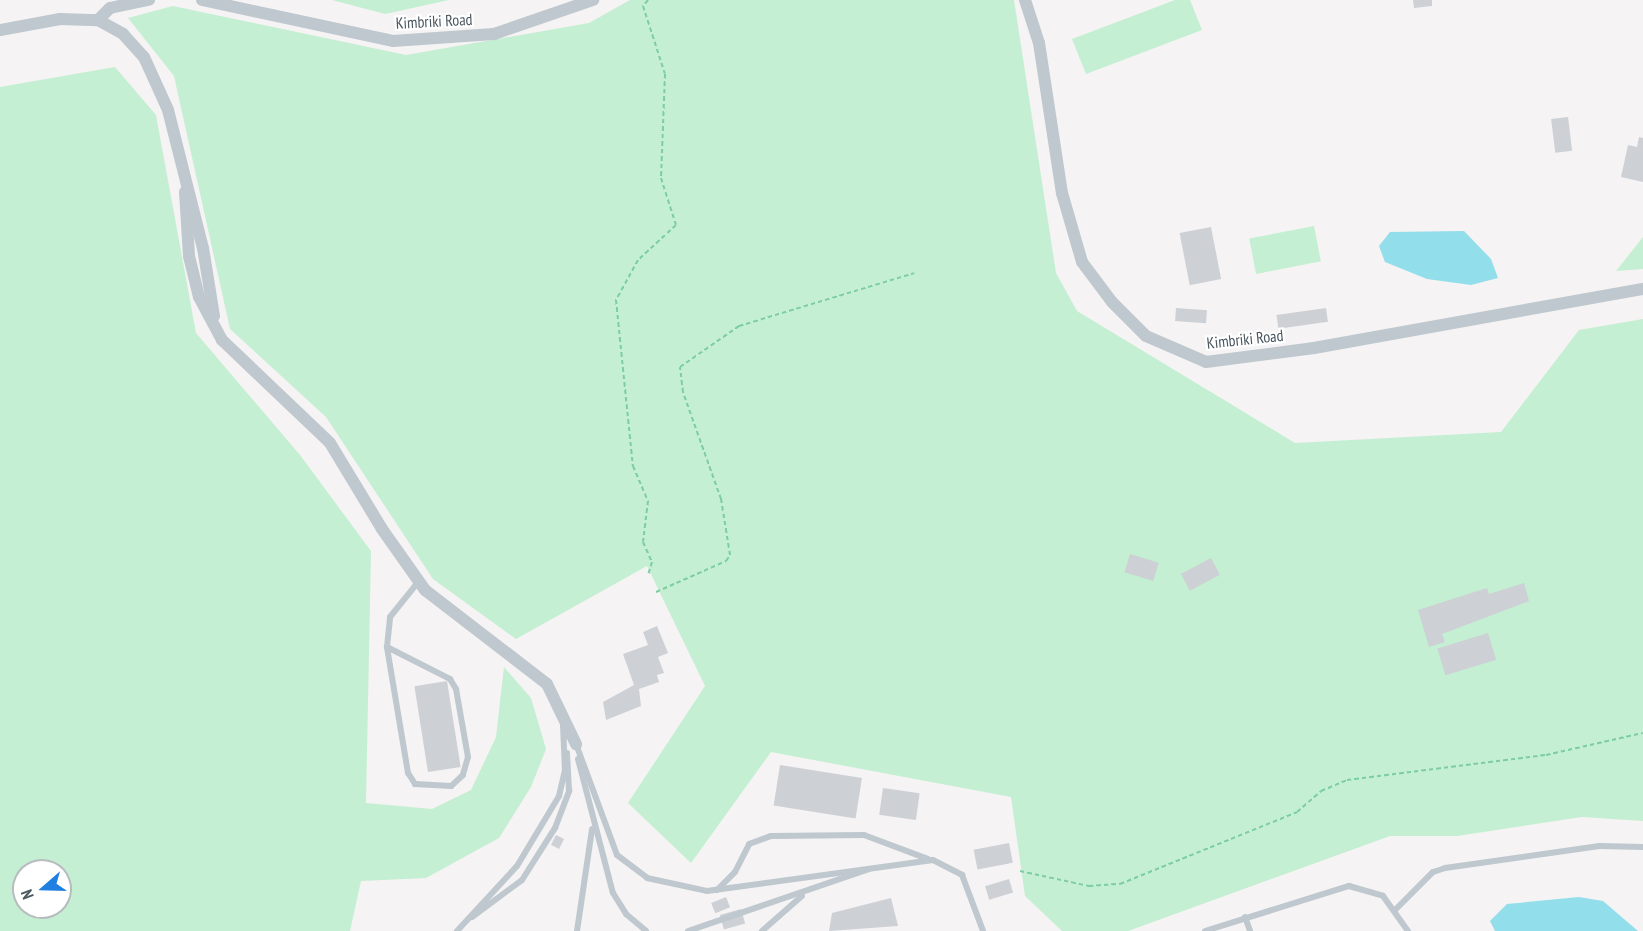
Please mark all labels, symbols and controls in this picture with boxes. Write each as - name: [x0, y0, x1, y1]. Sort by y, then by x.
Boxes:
- street label: Kimbriki Road: [395, 9, 473, 33]
- street label: Kimbriki Road: [1206, 325, 1284, 353]
- north arrow: [12, 859, 72, 919]
- text: N: [16, 887, 38, 902]

